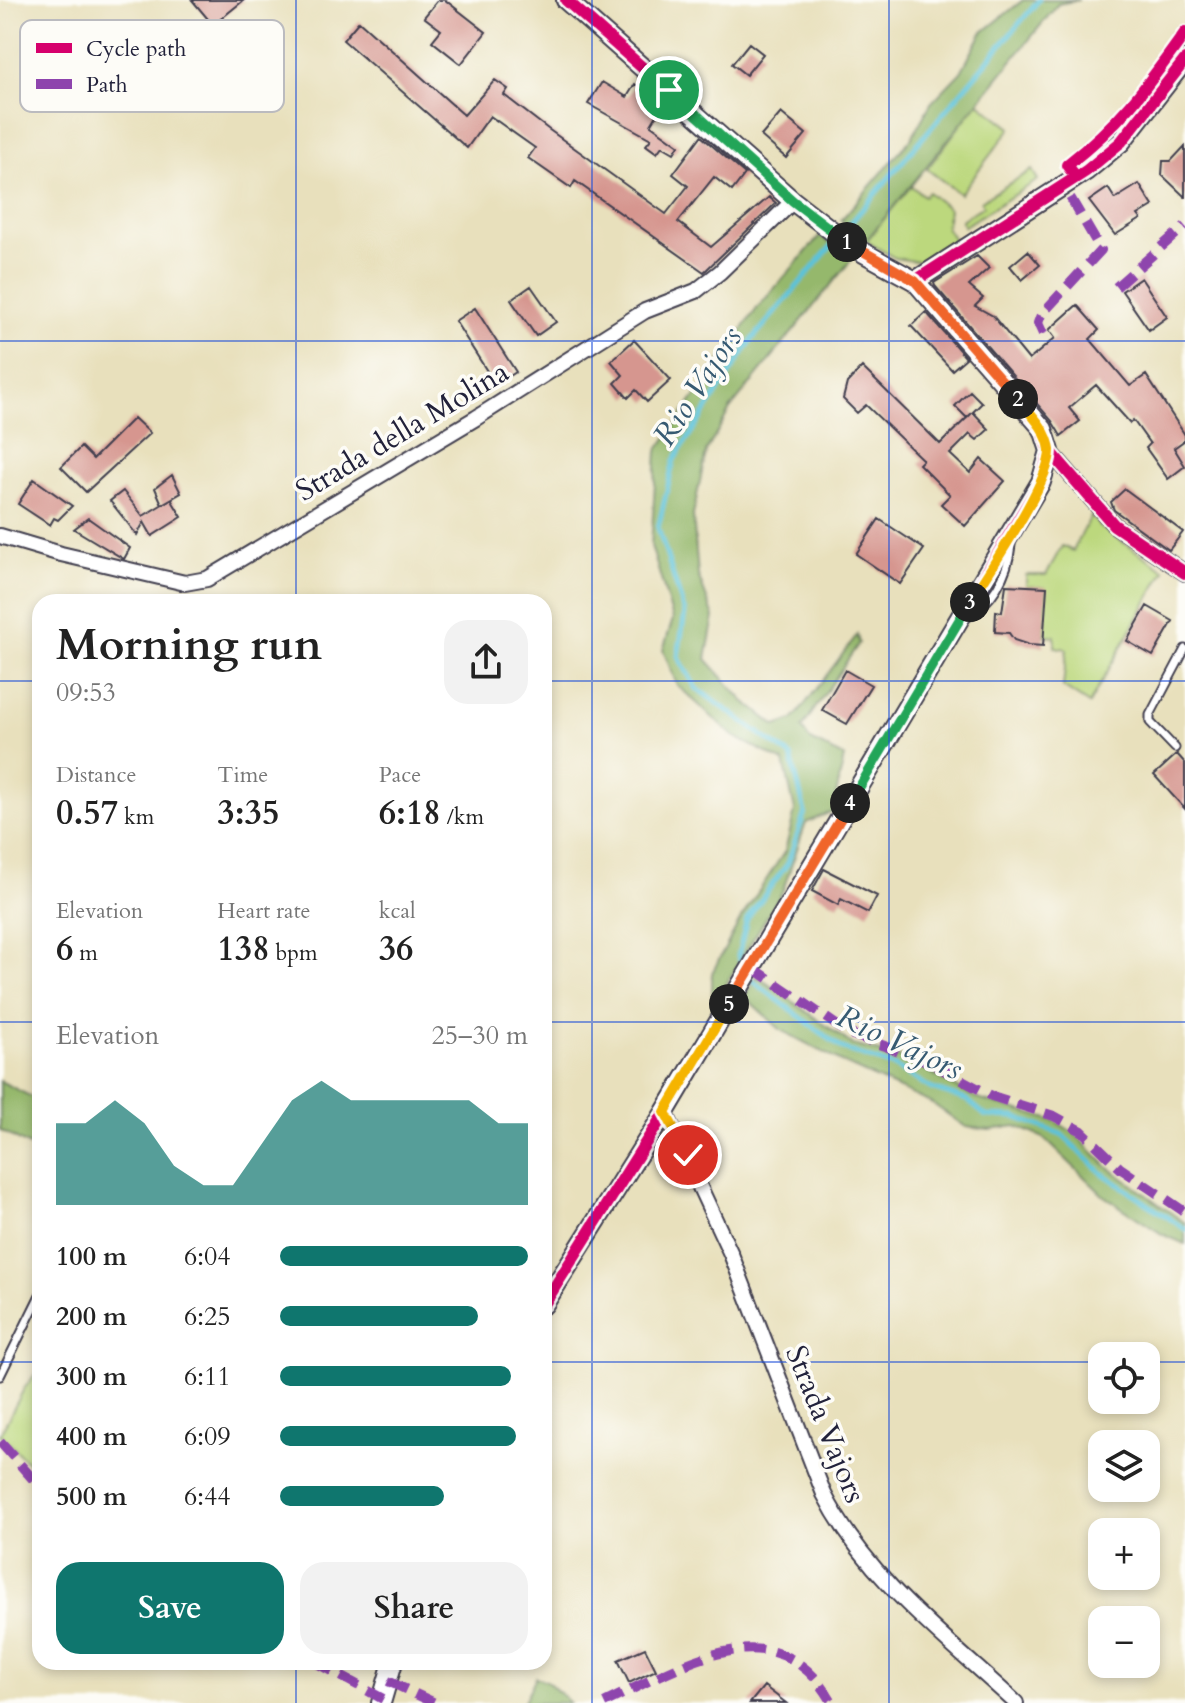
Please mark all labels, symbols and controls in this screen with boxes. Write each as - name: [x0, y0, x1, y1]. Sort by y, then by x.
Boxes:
- legend: [20, 20, 284, 112]
- text: Cycle path: [86, 34, 186, 64]
- pin: [635, 56, 703, 124]
- icon: arrive: [647, 68, 691, 112]
- text: Path: [86, 70, 128, 100]
- pin: 1: [827, 222, 867, 262]
- text: 1: [841, 227, 853, 257]
- water label: Rio Vajors: [643, 318, 753, 455]
- street label: Strada della Molina: [288, 352, 516, 511]
- pin: 2: [998, 379, 1038, 419]
- text: 2: [1012, 384, 1024, 414]
- pin: 3: [950, 582, 990, 622]
- text: 3: [964, 587, 976, 617]
- text: Morning run: [56, 615, 322, 675]
- button: share: [444, 620, 528, 704]
- text: 09:53: [56, 675, 116, 710]
- text: Distance: [56, 760, 136, 790]
- text: Time: [217, 760, 268, 790]
- text: Pace: [379, 760, 421, 790]
- pin: 4: [830, 783, 870, 823]
- text: 4: [844, 788, 856, 818]
- text: 0.57: [56, 790, 118, 836]
- text: 3:35: [217, 790, 279, 836]
- text: 6:18: [379, 790, 441, 836]
- text: km: [118, 802, 154, 832]
- text: /km: [441, 802, 484, 832]
- text: Elevation: [56, 896, 143, 926]
- text: Heart rate: [217, 896, 311, 926]
- text: kcal: [379, 896, 416, 926]
- text: 6: [56, 926, 73, 972]
- text: 138: [217, 926, 270, 972]
- text: 36: [379, 926, 414, 972]
- text: m: [73, 938, 98, 968]
- text: bpm: [270, 938, 318, 968]
- pin: 5: [709, 984, 749, 1024]
- text: 5: [723, 989, 735, 1019]
- water label: Rio Vajors: [829, 995, 970, 1091]
- text: Elevation: [56, 1018, 159, 1053]
- text: 25–30 m: [431, 1018, 528, 1053]
- pin: [654, 1121, 722, 1189]
- icon: check: [666, 1133, 710, 1177]
- text: 100 m: [56, 1239, 127, 1274]
- text: 6:04: [184, 1239, 231, 1274]
- text: 200 m: [56, 1299, 127, 1334]
- text: 6:25: [184, 1299, 231, 1334]
- street label: Strada Vajors: [775, 1340, 876, 1509]
- map controls: [1088, 1342, 1160, 1678]
- button: locate: [1088, 1342, 1160, 1414]
- text: 300 m: [56, 1359, 127, 1394]
- text: 6:11: [184, 1359, 231, 1394]
- text: 400 m: [56, 1419, 127, 1454]
- text: 6:09: [184, 1419, 231, 1454]
- button: layers: [1088, 1430, 1160, 1502]
- text: 500 m: [56, 1479, 127, 1514]
- text: 6:44: [184, 1479, 231, 1514]
- button: +: [1088, 1518, 1160, 1590]
- button: Save: [56, 1562, 284, 1654]
- button: Share: [300, 1562, 528, 1654]
- button: −: [1088, 1606, 1160, 1678]

